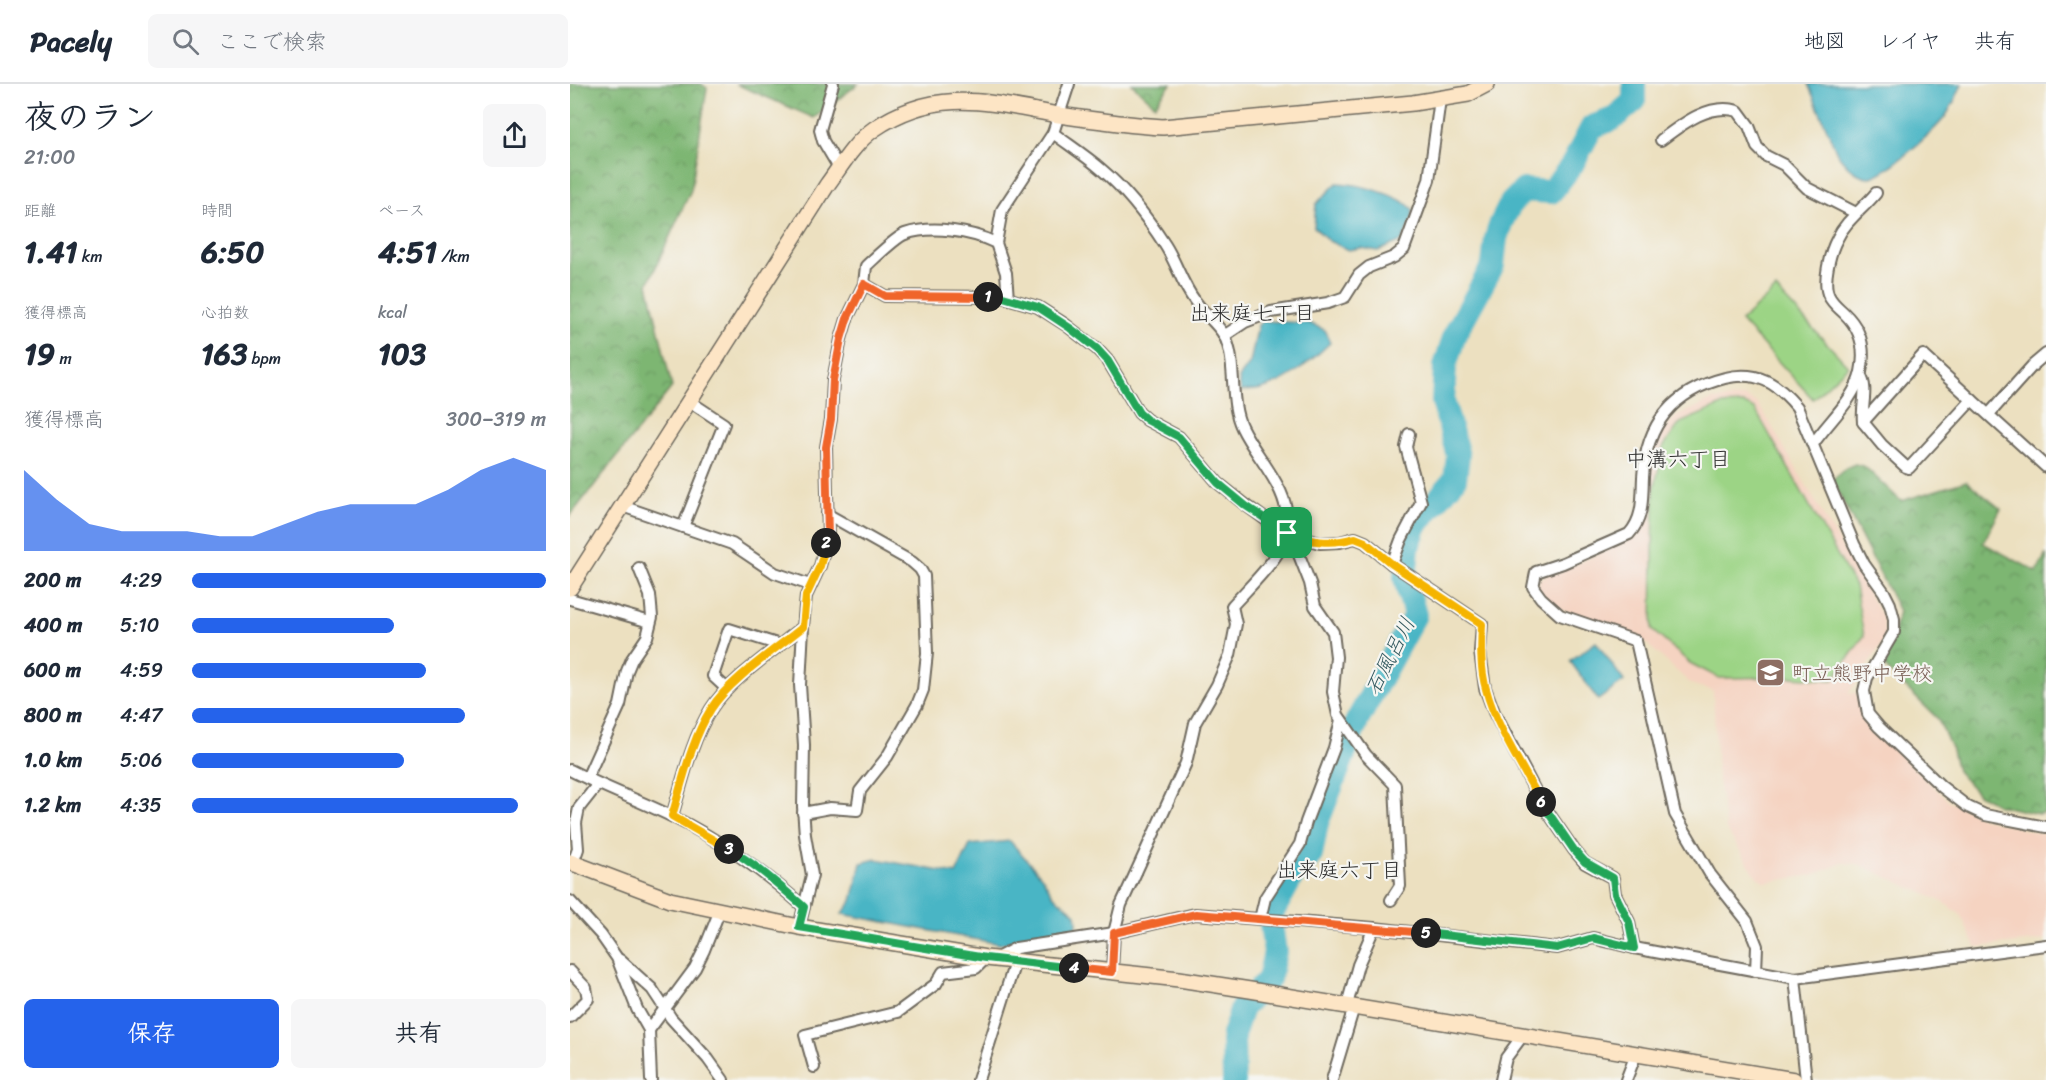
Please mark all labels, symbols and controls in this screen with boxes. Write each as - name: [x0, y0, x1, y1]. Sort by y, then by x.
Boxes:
- search box: [148, 14, 568, 68]
- text: Pacely: [30, 17, 112, 66]
- text: ここで検索: [217, 22, 327, 61]
- text: 地図: [1804, 22, 1846, 60]
- text: レイヤ: [1879, 22, 1941, 60]
- text: 共有: [1974, 22, 2016, 60]
- icon: search: [169, 25, 202, 58]
- text: 夜のラン: [24, 88, 156, 146]
- button: share: [483, 104, 546, 167]
- text: 21:00: [24, 140, 75, 175]
- text: 距離: [24, 196, 56, 225]
- text: 時間: [201, 196, 233, 225]
- text: ペース: [378, 196, 425, 225]
- text: 1.41: [24, 225, 78, 279]
- text: 6:50: [201, 225, 264, 279]
- text: 4:51: [378, 225, 437, 279]
- text: km: [78, 242, 103, 271]
- text: /km: [437, 242, 470, 271]
- pin: 1: [973, 282, 1003, 312]
- text: 1: [985, 282, 991, 311]
- district label: 出来庭七丁目: [1189, 294, 1315, 332]
- text: 獲得標高: [24, 298, 88, 327]
- text: 心拍数: [201, 298, 249, 327]
- text: kcal: [378, 298, 407, 327]
- text: 19: [24, 327, 55, 381]
- text: 163: [201, 327, 247, 381]
- text: 103: [378, 327, 426, 381]
- text: m: [55, 344, 72, 373]
- text: bpm: [247, 344, 281, 373]
- text: 獲得標高: [24, 402, 104, 437]
- text: 300–319 m: [446, 402, 546, 437]
- district label: 中溝六丁目: [1626, 440, 1731, 478]
- pin: [1261, 507, 1312, 558]
- icon: arrive: [1270, 516, 1303, 549]
- pin: 2: [811, 528, 841, 558]
- text: 2: [821, 528, 831, 557]
- text: 200 m: [24, 563, 81, 598]
- text: 4:29: [120, 563, 162, 598]
- text: 400 m: [24, 608, 82, 643]
- text: 5:10: [120, 608, 159, 643]
- water label: 石風呂川: [1354, 610, 1426, 702]
- text: 600 m: [24, 653, 81, 688]
- text: 4:59: [120, 653, 163, 688]
- place label: 町立熊野中学校: [1792, 656, 1932, 691]
- school or university icon: 町立熊野中学校: [1755, 657, 1787, 689]
- text: 800 m: [24, 698, 82, 733]
- text: 4:47: [120, 698, 162, 733]
- text: 1.0 km: [24, 743, 82, 778]
- text: 5:06: [120, 743, 162, 778]
- pin: 6: [1526, 787, 1556, 817]
- text: 6: [1536, 787, 1546, 816]
- text: 1.2 km: [24, 788, 81, 823]
- text: 4:35: [120, 788, 162, 823]
- pin: 3: [714, 834, 744, 864]
- text: 3: [725, 834, 733, 863]
- district label: 出来庭六丁目: [1276, 851, 1402, 889]
- pin: 5: [1411, 918, 1441, 948]
- text: 5: [1421, 918, 1431, 947]
- pin: 4: [1059, 953, 1089, 983]
- text: 4: [1069, 953, 1079, 982]
- button: 保存: [24, 999, 279, 1068]
- button: 共有: [291, 999, 546, 1068]

